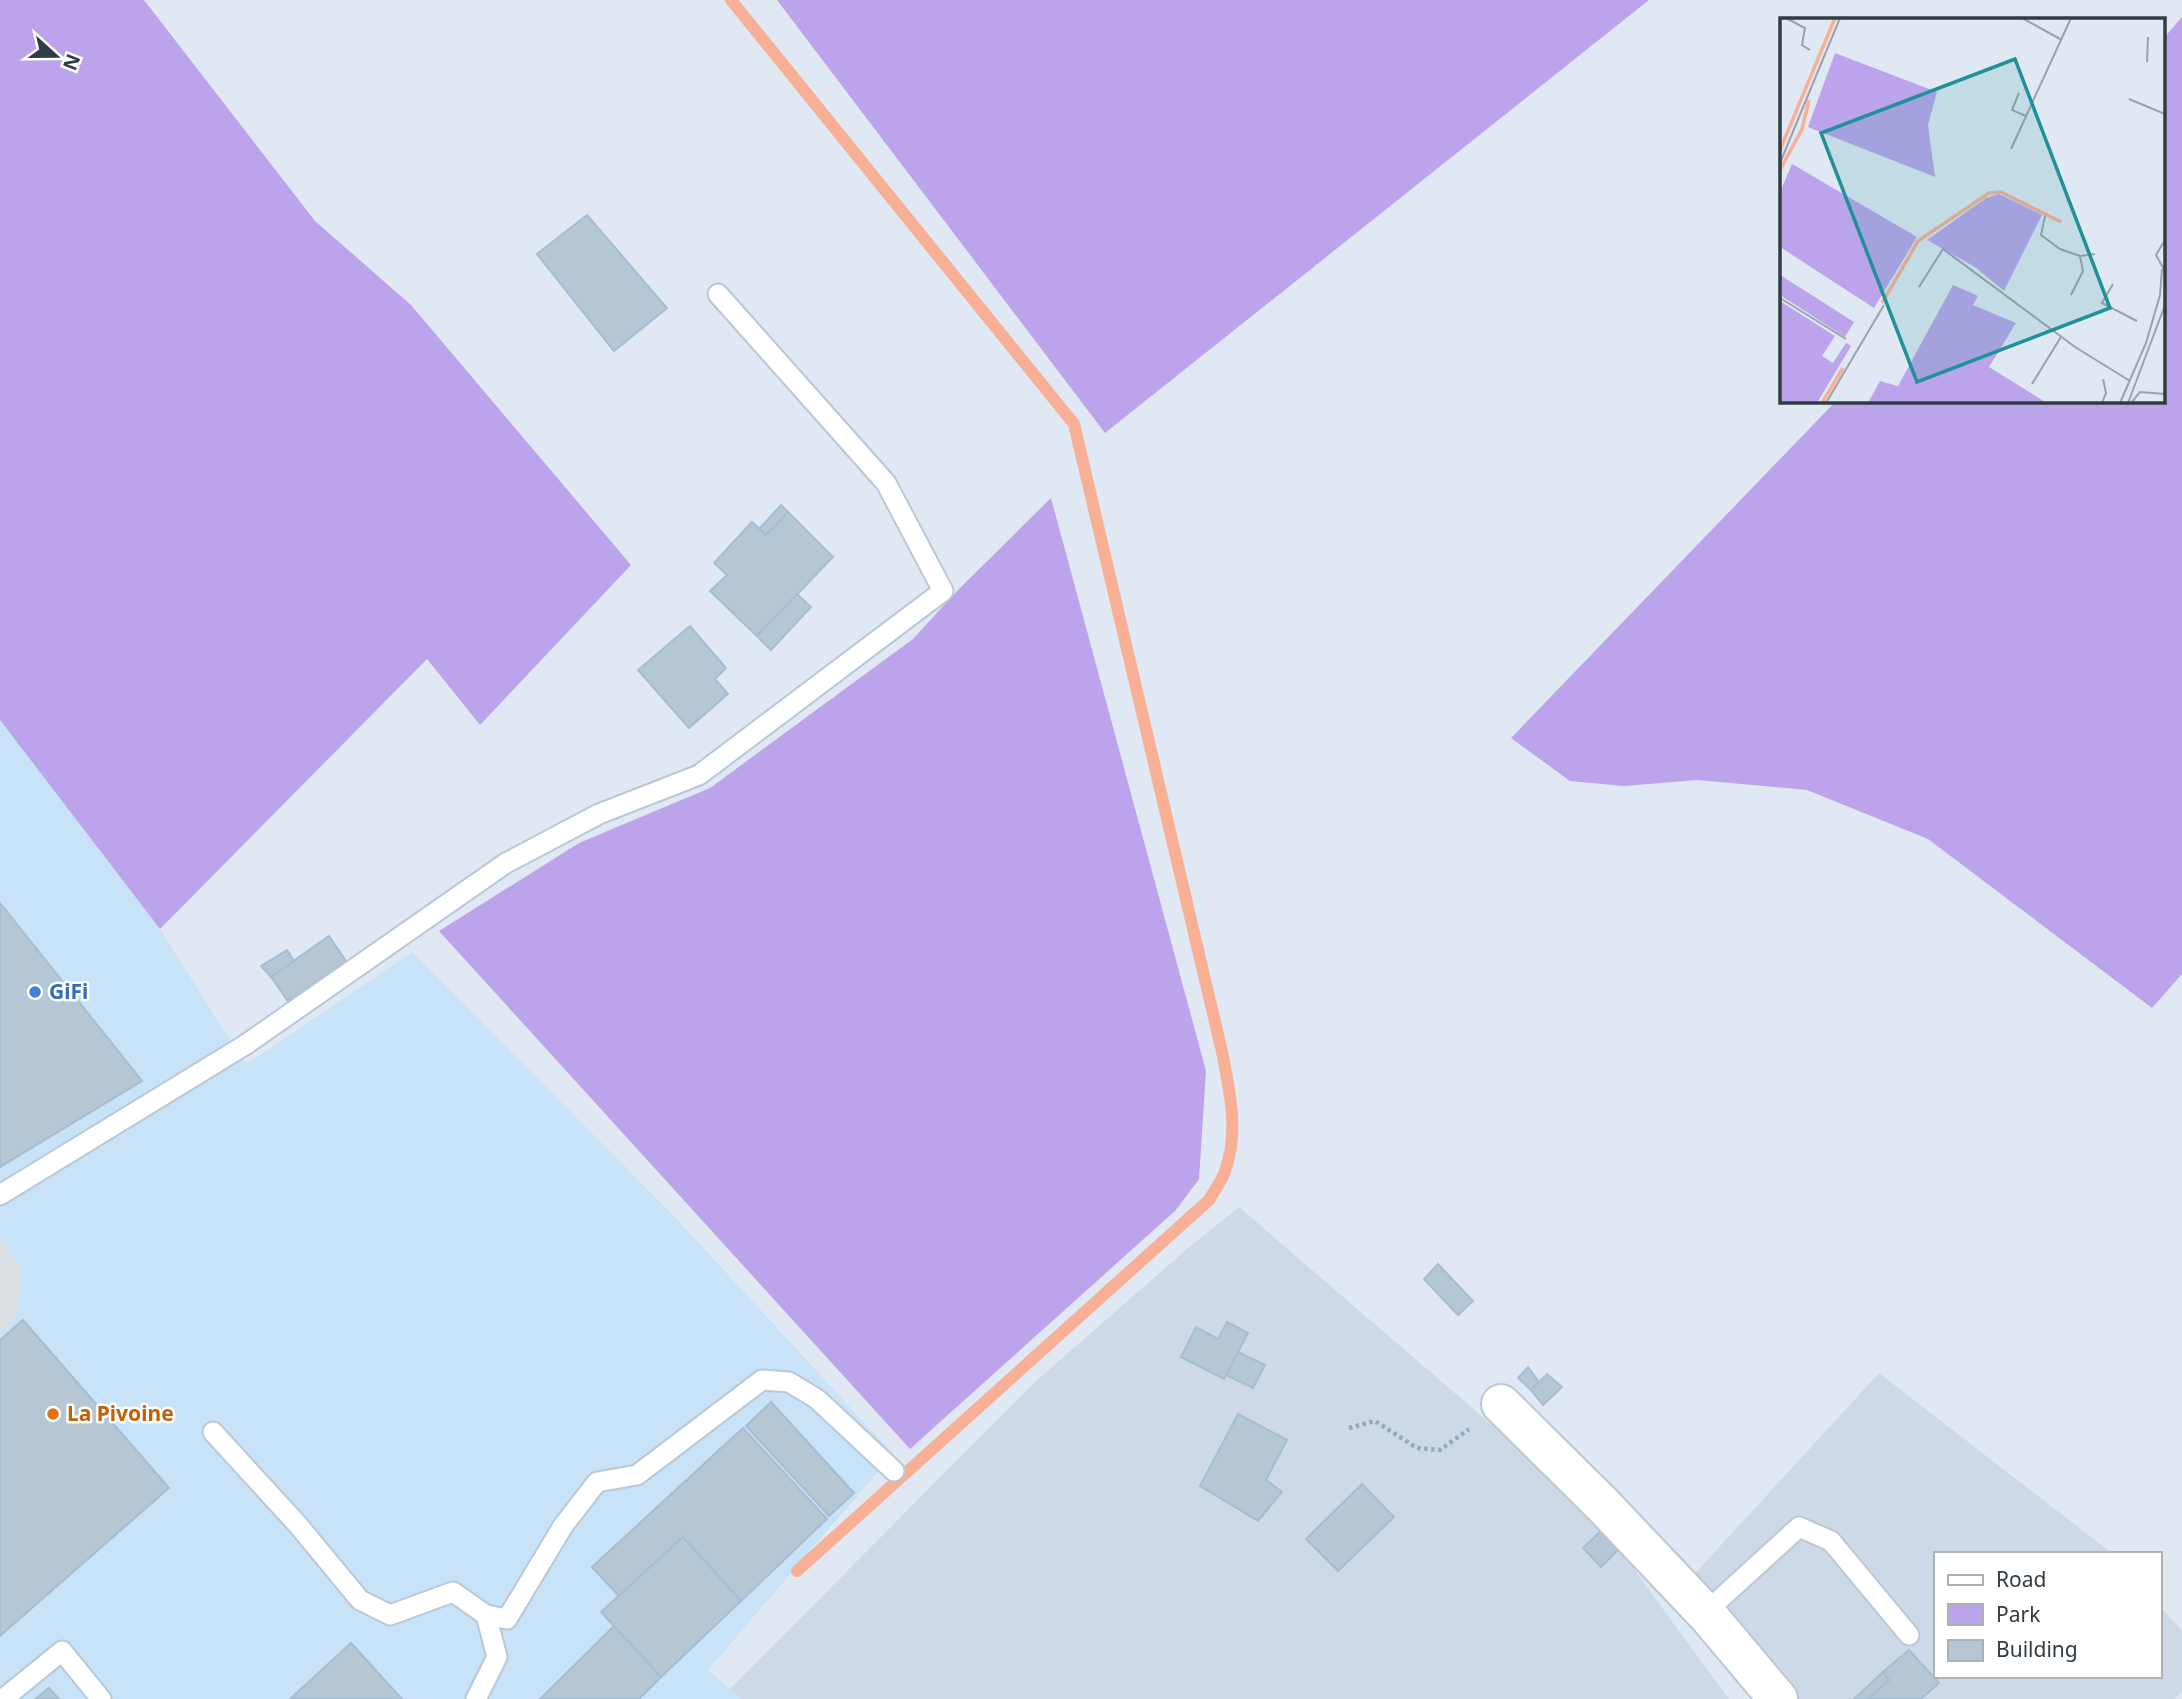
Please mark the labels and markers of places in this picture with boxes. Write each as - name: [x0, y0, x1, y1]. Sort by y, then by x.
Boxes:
- place label: GiFi: [49, 977, 88, 1005]
- marker: GiFi: [27, 984, 43, 1000]
- place label: La Pivoine: [67, 1399, 174, 1427]
- marker: La Pivoine: [45, 1406, 61, 1422]

